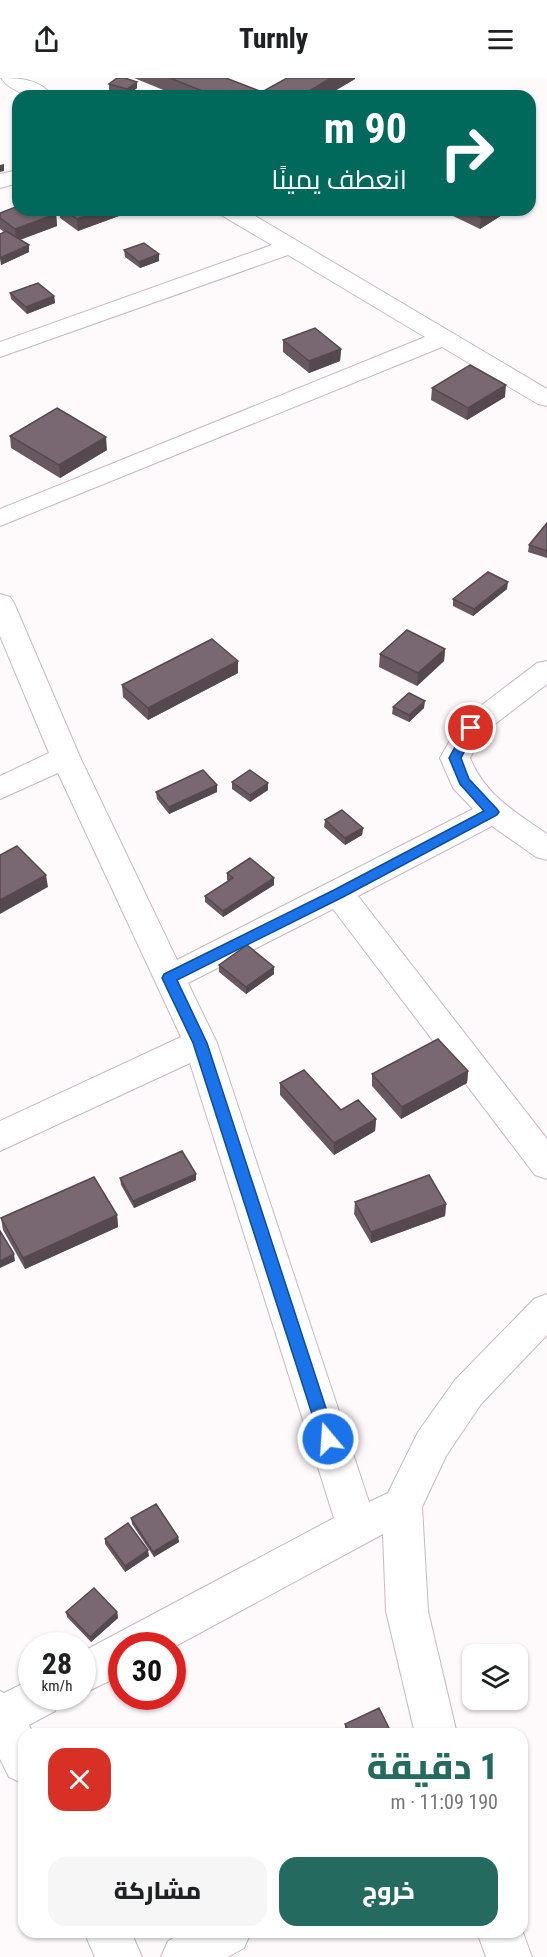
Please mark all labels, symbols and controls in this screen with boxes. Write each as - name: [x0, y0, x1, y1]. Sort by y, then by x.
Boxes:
- icon: share: [30, 23, 63, 56]
- text: Turnly: [239, 23, 308, 55]
- icon: menu: [484, 23, 517, 56]
- text: 90 m: [324, 104, 407, 153]
- icon: right: [428, 114, 506, 192]
- text: انعطف يمينًا: [271, 164, 407, 196]
- pin: [445, 702, 496, 753]
- icon: arrive: [454, 711, 487, 744]
- position arrow: [296, 1407, 360, 1471]
- speed limit sign: 30: [108, 1632, 186, 1710]
- map controls: [462, 1644, 528, 1710]
- button: layers: [462, 1644, 528, 1710]
- text: 28: [42, 1646, 72, 1681]
- text: km/h: [42, 1677, 72, 1695]
- text: 1 دقيقة: [367, 1746, 498, 1788]
- button: close: [48, 1748, 111, 1811]
- text: 190 m · 11:09: [391, 1790, 498, 1814]
- button: مشاركة: [48, 1857, 267, 1926]
- button: خروج: [279, 1857, 498, 1926]

